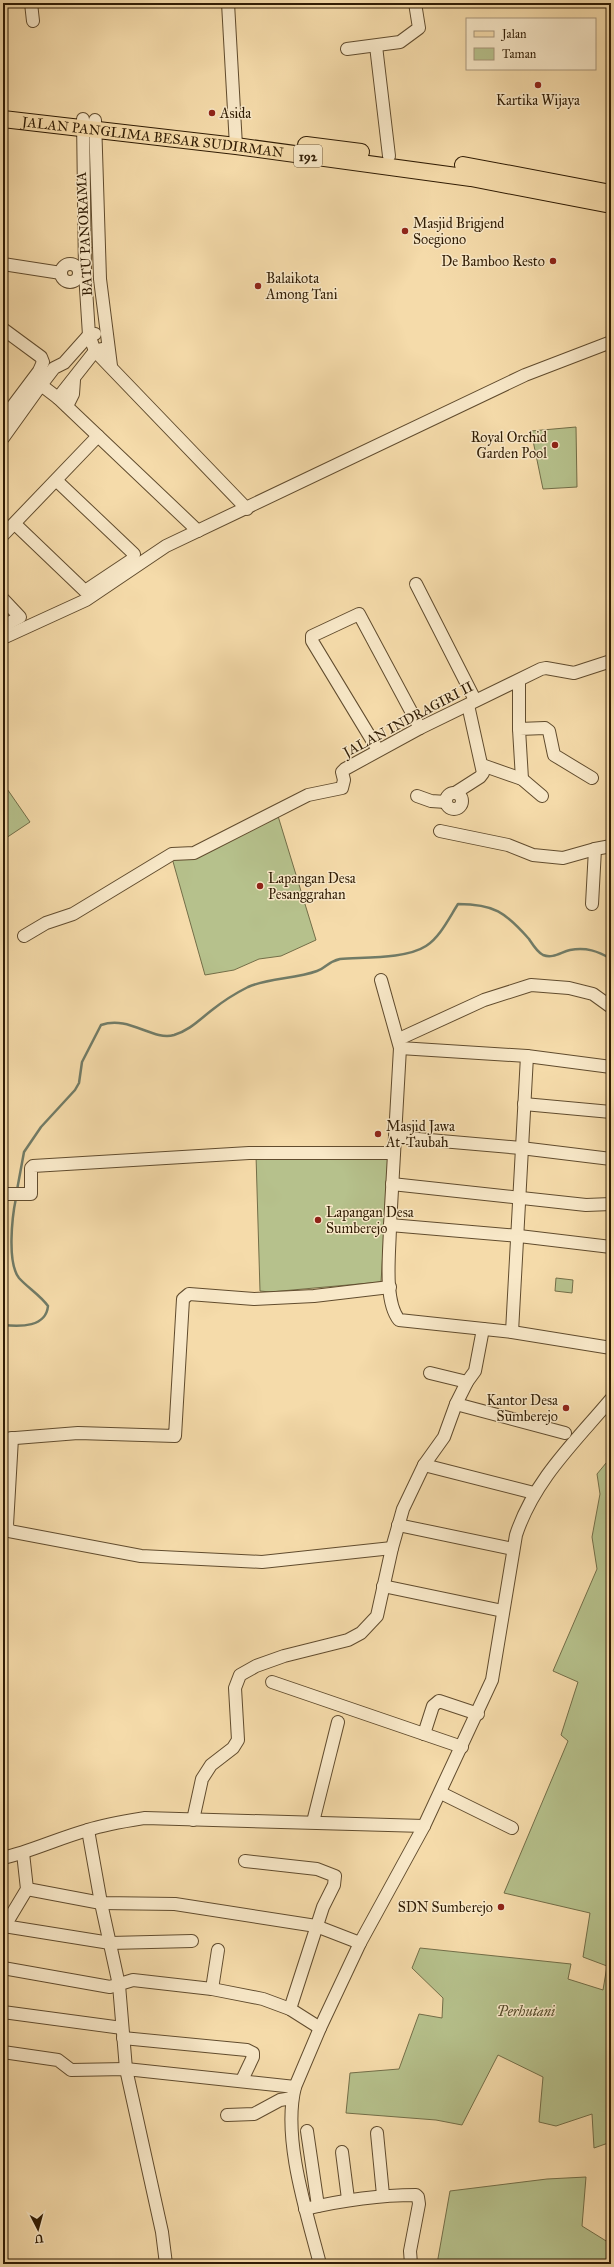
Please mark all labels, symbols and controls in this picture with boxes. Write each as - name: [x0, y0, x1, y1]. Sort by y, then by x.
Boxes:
- legend: [466, 18, 596, 70]
- text: Jalan: [500, 27, 527, 42]
- text: Taman: [502, 47, 537, 61]
- marker: Kartika Wijaya: [533, 80, 543, 90]
- place label: Kartika Wijaya: [496, 92, 580, 109]
- place label: Asida: [219, 105, 251, 122]
- marker: Asida: [207, 108, 217, 118]
- street label: JALAN PANGLIMA BESAR SUDIRMAN: [19, 113, 285, 161]
- road number: 192: [294, 145, 322, 167]
- street label: BATU PANORAMA: [73, 171, 96, 297]
- place label: Masjid Brigjend Soegiono: [413, 215, 504, 248]
- marker: Masjid Brigjend Soegiono: [400, 226, 410, 236]
- place label: De Bamboo Resto: [441, 253, 545, 270]
- marker: De Bamboo Resto: [548, 256, 558, 266]
- place label: Balaikota Among Tani: [265, 270, 338, 303]
- marker: Balaikota Among Tani: [253, 281, 263, 291]
- place label: Royal Orchid Garden Pool: [471, 429, 547, 462]
- marker: Royal Orchid Garden Pool: [550, 440, 560, 450]
- street label: JALAN INDRAGIRI II: [339, 678, 477, 763]
- place label: Lapangan Desa Pesanggrahan: [268, 870, 356, 903]
- marker: Lapangan Desa Pesanggrahan: [255, 881, 265, 891]
- place label: Masjid Jawa At-Taubah: [385, 1118, 455, 1151]
- marker: Masjid Jawa At-Taubah: [373, 1129, 383, 1139]
- place label: Lapangan Desa Sumberejo: [326, 1204, 414, 1237]
- marker: Lapangan Desa Sumberejo: [313, 1215, 323, 1225]
- place label: Kantor Desa Sumberejo: [486, 1392, 558, 1425]
- marker: Kantor Desa Sumberejo: [561, 1403, 571, 1413]
- place label: SDN Sumberejo: [398, 1899, 493, 1916]
- marker: SDN Sumberejo: [496, 1902, 506, 1912]
- park label: Perhutani: [497, 2003, 555, 2020]
- north arrow: [18, 2209, 58, 2249]
- text: U: [34, 2232, 44, 2245]

